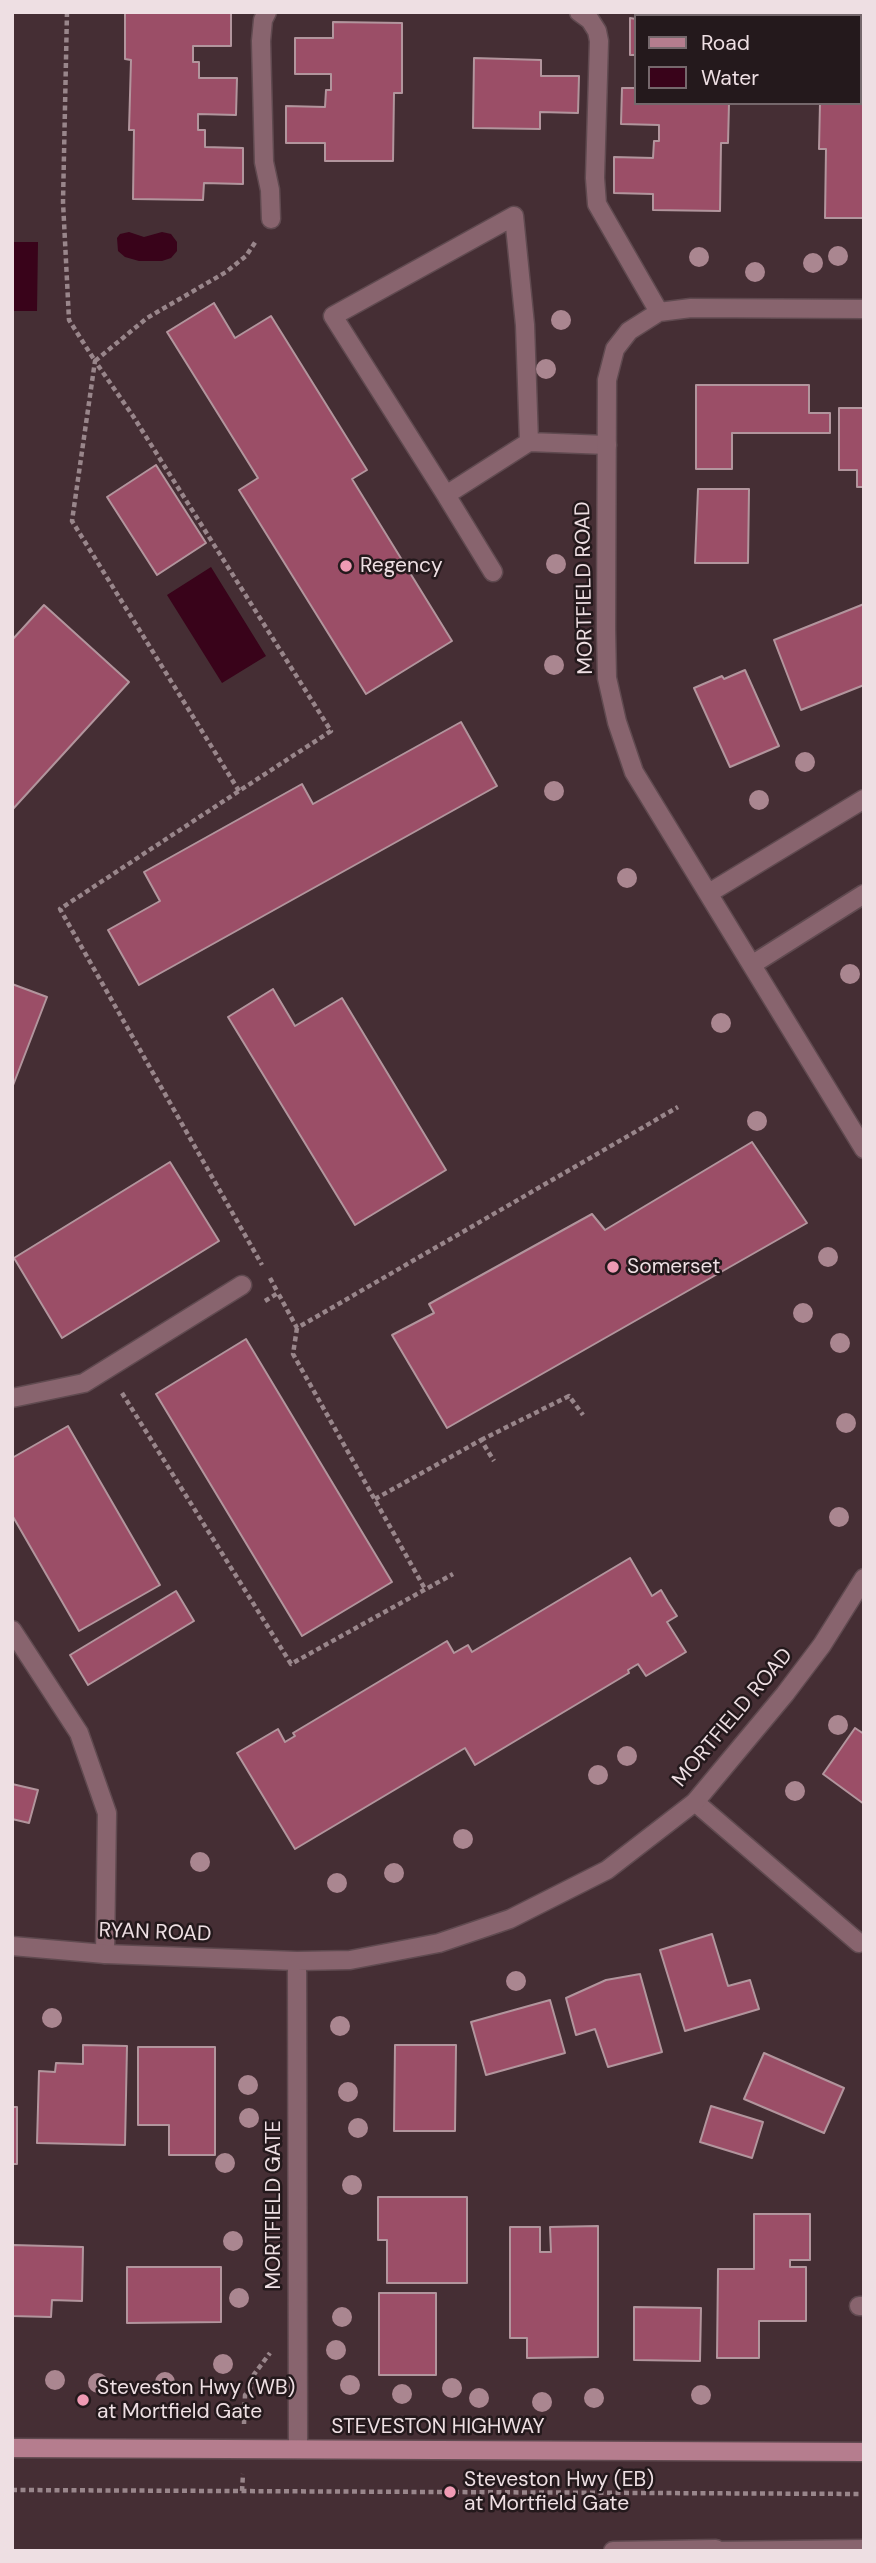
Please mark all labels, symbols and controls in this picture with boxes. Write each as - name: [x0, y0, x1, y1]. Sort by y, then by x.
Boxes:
- legend: [634, 14, 862, 105]
- text: Road: [701, 29, 750, 57]
- text: Water: [701, 64, 759, 92]
- street label: MORTFIELD ROAD: [571, 501, 599, 675]
- place label: Regency: [360, 553, 443, 579]
- marker: Regency: [338, 558, 354, 574]
- place label: Somerset: [627, 1254, 720, 1280]
- marker: Somerset: [605, 1259, 621, 1275]
- street label: MORTFIELD ROAD: [668, 1644, 798, 1792]
- street label: RYAN ROAD: [98, 1918, 212, 1948]
- street label: MORTFIELD GATE: [261, 2120, 287, 2290]
- place label: Steveston Hwy (WB) at Mortfield Gate: [97, 2375, 295, 2425]
- marker: Steveston Hwy (WB) at Mortfield Gate: [75, 2392, 91, 2408]
- street label: STEVESTON HIGHWAY: [331, 2414, 545, 2440]
- place label: Steveston Hwy (EB) at Mortfield Gate: [464, 2467, 654, 2517]
- marker: Steveston Hwy (EB) at Mortfield Gate: [442, 2484, 458, 2500]

